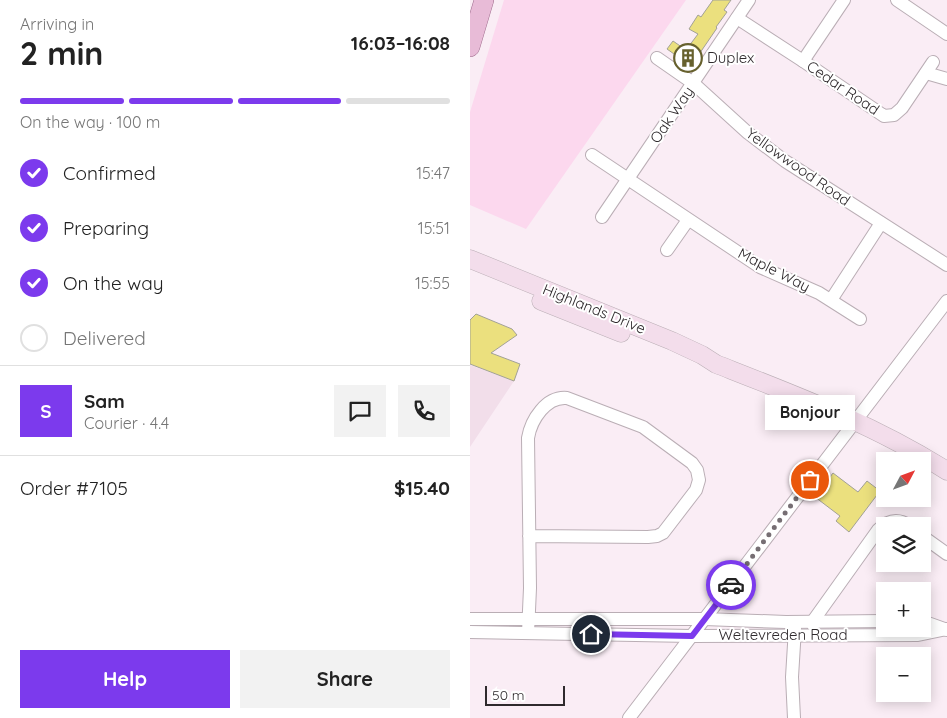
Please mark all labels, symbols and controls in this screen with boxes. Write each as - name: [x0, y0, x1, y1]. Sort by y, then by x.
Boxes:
- text: Arriving in: [20, 14, 94, 34]
- text: 16:03–16:08: [351, 31, 450, 55]
- text: 2 min: [20, 33, 103, 73]
- building icon: Duplex: [673, 43, 703, 73]
- place label: Duplex: [707, 48, 754, 67]
- street label: Cedar Road: [803, 56, 883, 119]
- street label: Oak Way: [646, 83, 698, 147]
- text: On the way · 100 m: [20, 112, 160, 132]
- street label: Yellowwood Road: [742, 123, 854, 210]
- icon: check: [20, 159, 48, 187]
- text: Confirmed: [63, 161, 156, 185]
- text: 15:47: [416, 163, 450, 183]
- icon: check: [20, 214, 48, 242]
- text: Preparing: [63, 216, 149, 240]
- text: 15:51: [418, 218, 450, 238]
- street label: Maple Way: [735, 243, 813, 296]
- icon: check: [20, 269, 48, 297]
- text: On the way: [63, 271, 164, 295]
- text: 15:55: [415, 273, 450, 293]
- street label: Highlands Drive: [540, 279, 648, 338]
- text: Delivered: [63, 326, 146, 350]
- button: chat: [334, 385, 386, 437]
- button: phone: [398, 385, 450, 437]
- text: Sam: [84, 389, 125, 413]
- callout: Bonjour: [765, 395, 855, 430]
- text: S: [40, 399, 52, 423]
- text: Bonjour: [780, 402, 840, 422]
- text: Courier · 4.4: [84, 413, 169, 433]
- north arrow: [876, 452, 931, 508]
- map controls: [876, 452, 931, 702]
- pin: [789, 459, 831, 501]
- icon: bag: [796, 466, 824, 494]
- text: Order #7105: [20, 476, 128, 500]
- text: $15.40: [394, 476, 450, 500]
- button: layers: [876, 517, 931, 572]
- courier: [706, 560, 756, 610]
- icon: car: [717, 571, 745, 599]
- button: +: [876, 582, 931, 637]
- pin: [570, 613, 612, 655]
- icon: home: [577, 620, 605, 648]
- street label: Weltevreden Road: [719, 625, 847, 644]
- button: −: [876, 647, 931, 702]
- button: Help: [20, 650, 230, 708]
- button: Share: [240, 650, 450, 708]
- scale bar: [485, 683, 565, 706]
- text: 50 m: [492, 686, 525, 704]

